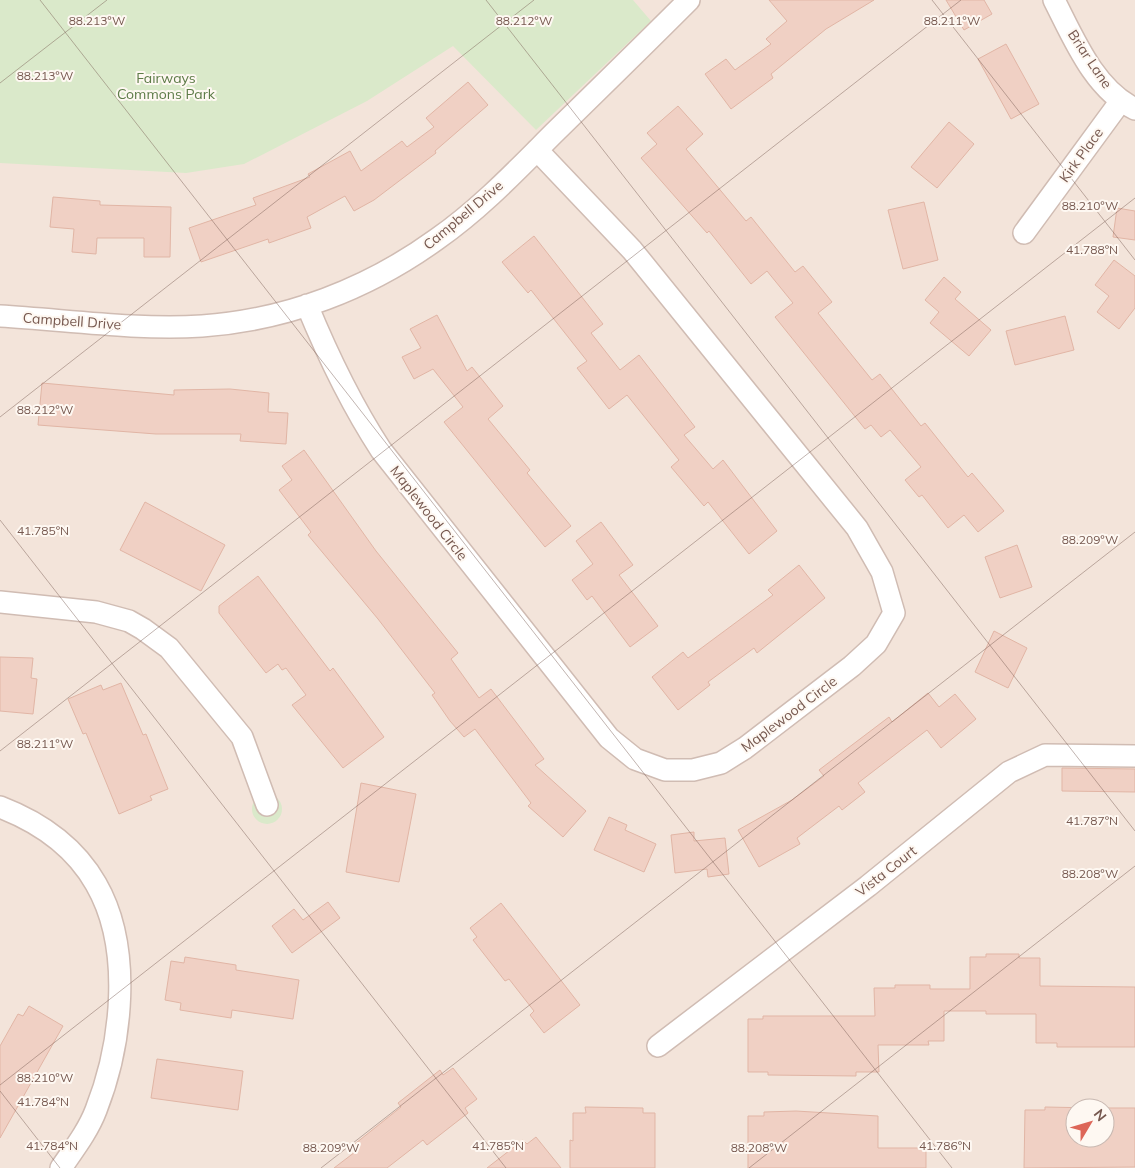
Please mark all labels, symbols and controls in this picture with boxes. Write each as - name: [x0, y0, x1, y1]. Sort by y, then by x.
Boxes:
- text: 88.213°W: [69, 13, 125, 28]
- text: 88.212°W: [496, 13, 552, 28]
- text: 88.211°W: [924, 13, 980, 28]
- street label: Briar Lane: [1064, 26, 1116, 92]
- text: 88.213°W: [17, 68, 73, 83]
- park label: Fairways Commons Park: [117, 69, 216, 103]
- street label: Kirk Place: [1055, 124, 1107, 186]
- street label: Campbell Drive: [419, 176, 507, 254]
- text: 88.210°W: [1062, 198, 1118, 213]
- text: 41.788°N: [1066, 242, 1118, 257]
- street label: Campbell Drive: [22, 309, 122, 333]
- text: 88.212°W: [17, 402, 73, 417]
- street label: Maplewood Circle: [386, 462, 472, 564]
- text: 41.785°N: [17, 523, 69, 538]
- text: 88.209°W: [1062, 532, 1118, 547]
- street label: Maplewood Circle: [737, 672, 841, 756]
- text: 88.211°W: [17, 736, 73, 751]
- text: 41.787°N: [1066, 813, 1118, 828]
- street label: Vista Court: [852, 842, 920, 900]
- text: 88.208°W: [1062, 866, 1118, 881]
- text: 88.210°W: [17, 1070, 73, 1085]
- text: 41.784°N: [17, 1094, 69, 1109]
- north arrow: [1065, 1098, 1115, 1148]
- text: N: [1090, 1105, 1111, 1125]
- text: 41.784°N: [26, 1138, 78, 1153]
- text: 41.785°N: [472, 1138, 524, 1153]
- text: 41.786°N: [919, 1138, 971, 1153]
- text: 88.209°W: [303, 1140, 359, 1155]
- text: 88.208°W: [731, 1140, 787, 1155]

